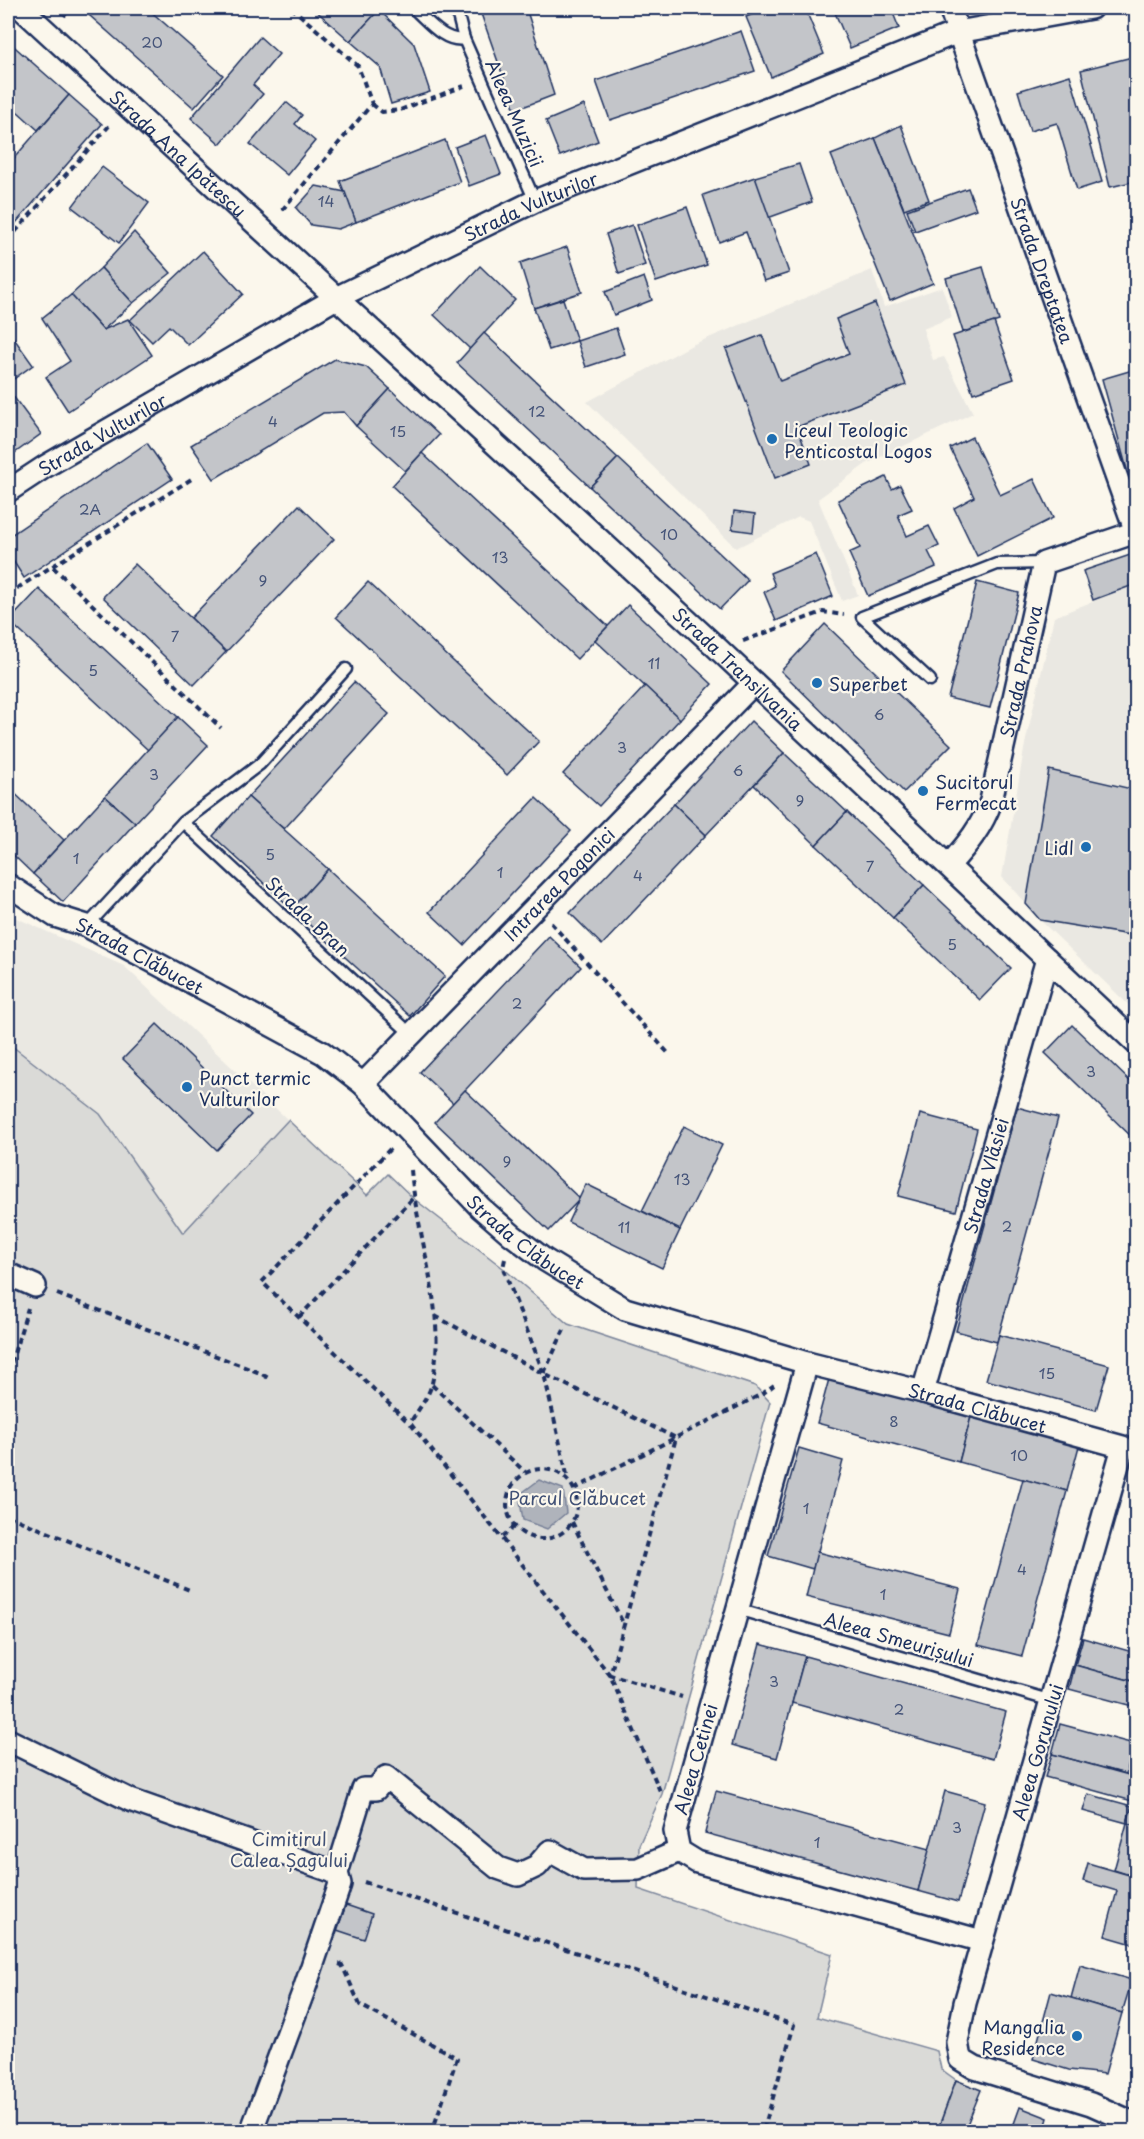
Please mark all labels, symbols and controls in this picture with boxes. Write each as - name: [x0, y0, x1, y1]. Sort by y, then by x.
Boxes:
- house number: 20: [141, 30, 163, 53]
- street label: Aleea Muzicii: [479, 55, 551, 171]
- street label: Strada Ana Ipătescu: [104, 83, 253, 223]
- street label: Strada Vulturilor: [459, 164, 602, 247]
- house number: 14: [318, 189, 334, 212]
- street label: Strada Dreptatea: [1005, 193, 1082, 348]
- street label: Strada Vulturilor: [32, 385, 172, 482]
- house number: 12: [528, 399, 546, 422]
- house number: 4: [268, 409, 278, 432]
- place label: Liceul Teologic Penticostal Logos: [784, 416, 932, 464]
- house number: 15: [390, 419, 406, 442]
- marker: Liceul Teologic Penticostal Logos: [765, 432, 779, 446]
- house number: 2A: [79, 497, 101, 520]
- house number: 10: [660, 522, 678, 545]
- house number: 13: [492, 545, 508, 568]
- house number: 9: [259, 568, 267, 591]
- street label: Strada Transilvania: [667, 600, 810, 737]
- street label: Strada Prahova: [992, 602, 1048, 740]
- house number: 7: [171, 624, 180, 647]
- house number: 11: [648, 651, 660, 674]
- house number: 5: [88, 658, 98, 681]
- place label: Superbet: [829, 670, 908, 697]
- marker: Superbet: [810, 676, 824, 690]
- house number: 6: [874, 702, 884, 725]
- house number: 3: [617, 735, 627, 758]
- house number: 6: [733, 758, 743, 781]
- house number: 3: [149, 762, 159, 785]
- place label: Sucitorul Fermecat: [935, 768, 1017, 816]
- marker: Sucitorul Fermecat: [916, 784, 930, 798]
- house number: 9: [796, 788, 804, 811]
- street label: Intrarea Pogonici: [497, 821, 620, 947]
- place label: Lidl: [1044, 834, 1074, 861]
- marker: Lidl: [1079, 840, 1093, 854]
- house number: 5: [265, 842, 275, 865]
- house number: 1: [73, 846, 79, 869]
- house number: 7: [866, 854, 875, 877]
- house number: 1: [497, 860, 503, 883]
- house number: 4: [633, 863, 643, 886]
- street label: Strada Bran: [260, 870, 356, 962]
- street label: Strada Clăbucet: [73, 910, 209, 1000]
- house number: 5: [947, 932, 957, 955]
- house number: 2: [512, 991, 522, 1014]
- house number: 3: [1086, 1059, 1096, 1082]
- place label: Punct termic Vulturilor: [199, 1064, 311, 1112]
- marker: Punct termic Vulturilor: [180, 1080, 194, 1094]
- street label: Strada Vlăsiei: [956, 1115, 1014, 1237]
- house number: 9: [503, 1149, 511, 1172]
- house number: 13: [674, 1167, 690, 1190]
- street label: Strada Clăbucet: [461, 1188, 591, 1295]
- house number: 2: [1002, 1214, 1012, 1237]
- house number: 11: [618, 1215, 630, 1238]
- house number: 15: [1039, 1361, 1055, 1384]
- street label: Strada Clăbucet: [906, 1375, 1050, 1439]
- house number: 8: [889, 1409, 899, 1432]
- house number: 10: [1010, 1443, 1028, 1466]
- park label: Parcul Clăbucet: [508, 1484, 646, 1511]
- house number: 1: [803, 1496, 809, 1519]
- house number: 4: [1017, 1557, 1027, 1580]
- house number: 1: [880, 1582, 886, 1605]
- street label: Aleea Smeurișului: [821, 1605, 977, 1673]
- house number: 3: [769, 1669, 779, 1692]
- street label: Aleea Gorunului: [1005, 1681, 1069, 1823]
- house number: 2: [894, 1697, 904, 1720]
- street label: Aleea Cetinei: [666, 1700, 724, 1818]
- house number: 3: [952, 1815, 962, 1838]
- park label: Cimitirul Calea Șagului: [230, 1825, 348, 1873]
- house number: 1: [814, 1830, 820, 1853]
- place label: Mangalia Residence: [981, 2013, 1065, 2061]
- marker: Mangalia Residence: [1070, 2029, 1084, 2043]

